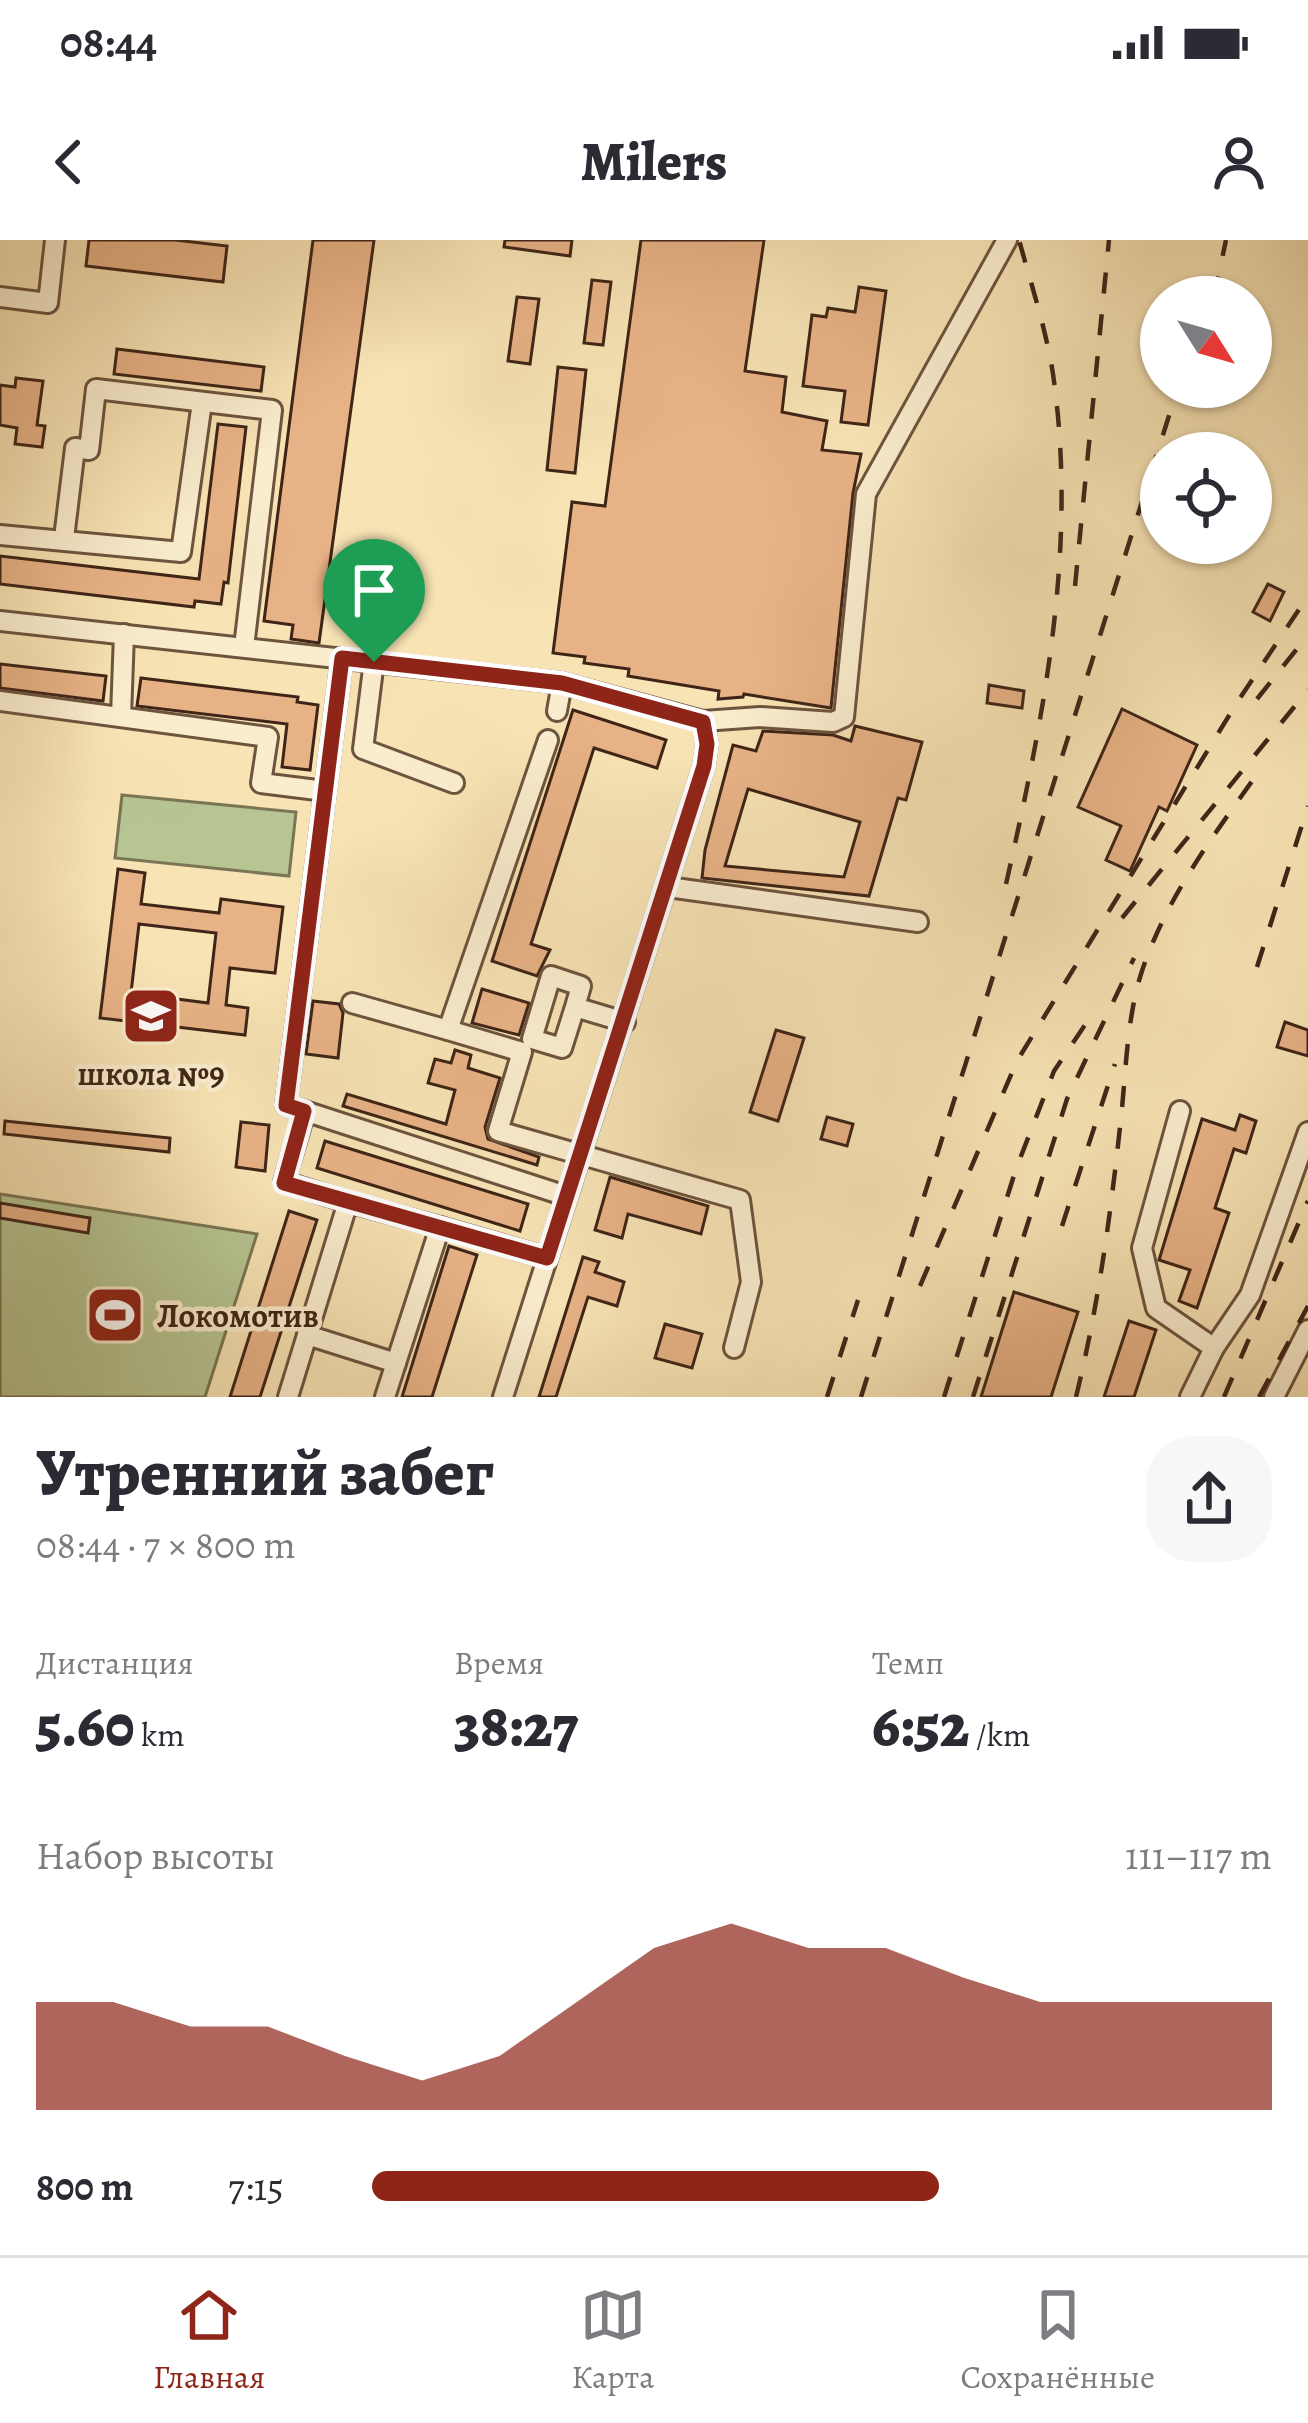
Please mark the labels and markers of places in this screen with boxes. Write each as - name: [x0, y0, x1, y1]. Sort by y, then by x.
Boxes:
- pin: [323, 539, 425, 662]
- school or university icon: школа №9: [120, 985, 182, 1047]
- place label: школа №9: [77, 1051, 225, 1096]
- sports icon: Локомотив: [84, 1284, 146, 1346]
- place label: Локомотив: [157, 1293, 319, 1338]

